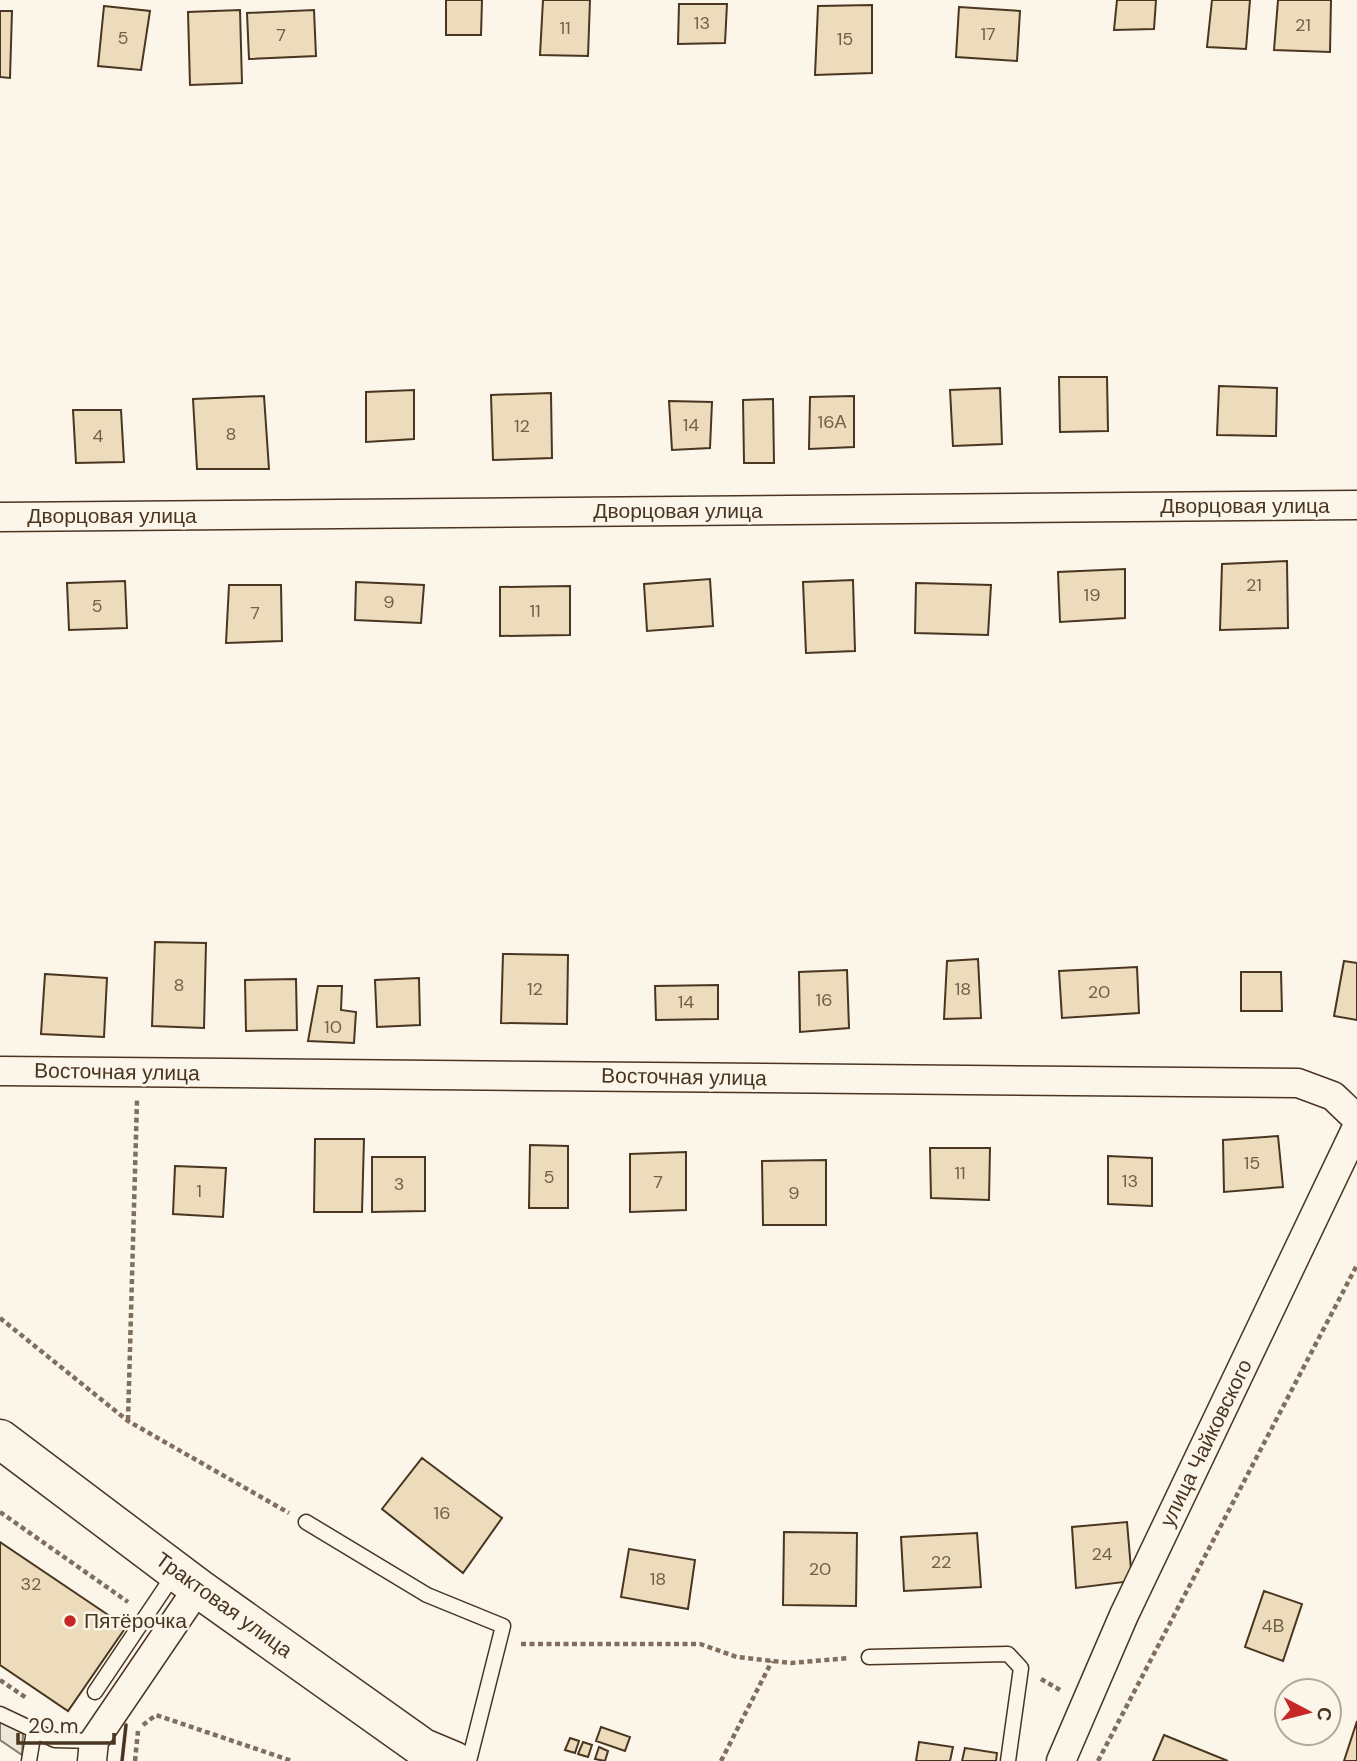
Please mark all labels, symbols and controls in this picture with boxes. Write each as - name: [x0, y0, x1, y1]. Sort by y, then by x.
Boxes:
- house number: 13: [694, 11, 710, 35]
- house number: 21: [1295, 13, 1311, 37]
- house number: 11: [559, 16, 571, 40]
- house number: 17: [980, 22, 996, 46]
- house number: 7: [276, 23, 286, 47]
- house number: 5: [118, 26, 128, 50]
- house number: 15: [837, 27, 853, 51]
- house number: 16А: [818, 410, 846, 434]
- house number: 14: [683, 413, 699, 437]
- house number: 12: [514, 414, 530, 438]
- house number: 8: [226, 422, 236, 446]
- house number: 4: [93, 424, 104, 448]
- street label: Дворцовая улица: [1160, 492, 1330, 520]
- street label: Дворцовая улица: [593, 497, 763, 525]
- street label: Дворцовая улица: [27, 502, 197, 530]
- house number: 21: [1246, 573, 1262, 597]
- house number: 19: [1084, 583, 1100, 607]
- house number: 9: [383, 590, 395, 614]
- house number: 5: [92, 594, 102, 618]
- house number: 11: [529, 599, 541, 623]
- house number: 7: [250, 601, 260, 625]
- house number: 8: [174, 973, 184, 997]
- house number: 12: [527, 977, 543, 1001]
- house number: 18: [955, 977, 971, 1001]
- house number: 20: [1088, 980, 1110, 1004]
- house number: 16: [816, 988, 832, 1012]
- house number: 14: [678, 990, 694, 1014]
- house number: 10: [324, 1015, 342, 1039]
- street label: Восточная улица: [34, 1057, 200, 1087]
- street label: Восточная улица: [601, 1062, 767, 1092]
- house number: 15: [1244, 1151, 1260, 1175]
- house number: 11: [954, 1161, 966, 1185]
- house number: 5: [544, 1165, 554, 1189]
- house number: 13: [1122, 1169, 1138, 1193]
- house number: 7: [653, 1170, 663, 1194]
- house number: 3: [394, 1172, 404, 1196]
- house number: 1: [196, 1179, 202, 1203]
- house number: 9: [788, 1181, 800, 1205]
- street label: улица Чайковского: [1153, 1355, 1259, 1531]
- house number: 16: [434, 1501, 450, 1525]
- house number: 24: [1092, 1542, 1113, 1566]
- street label: Трактовая улица: [150, 1546, 298, 1664]
- house number: 22: [931, 1550, 951, 1574]
- house number: 20: [809, 1557, 831, 1581]
- house number: 18: [650, 1567, 666, 1591]
- house number: 32: [20, 1572, 42, 1596]
- place label: Пятёрочка: [84, 1607, 187, 1635]
- marker: Пятёрочка: [62, 1613, 78, 1629]
- house number: 4В: [1262, 1614, 1284, 1638]
- north arrow: [1273, 1677, 1343, 1747]
- scale bar: [18, 1702, 114, 1746]
- text: С: [1311, 1706, 1338, 1723]
- text: 20 m: [28, 1712, 79, 1740]

